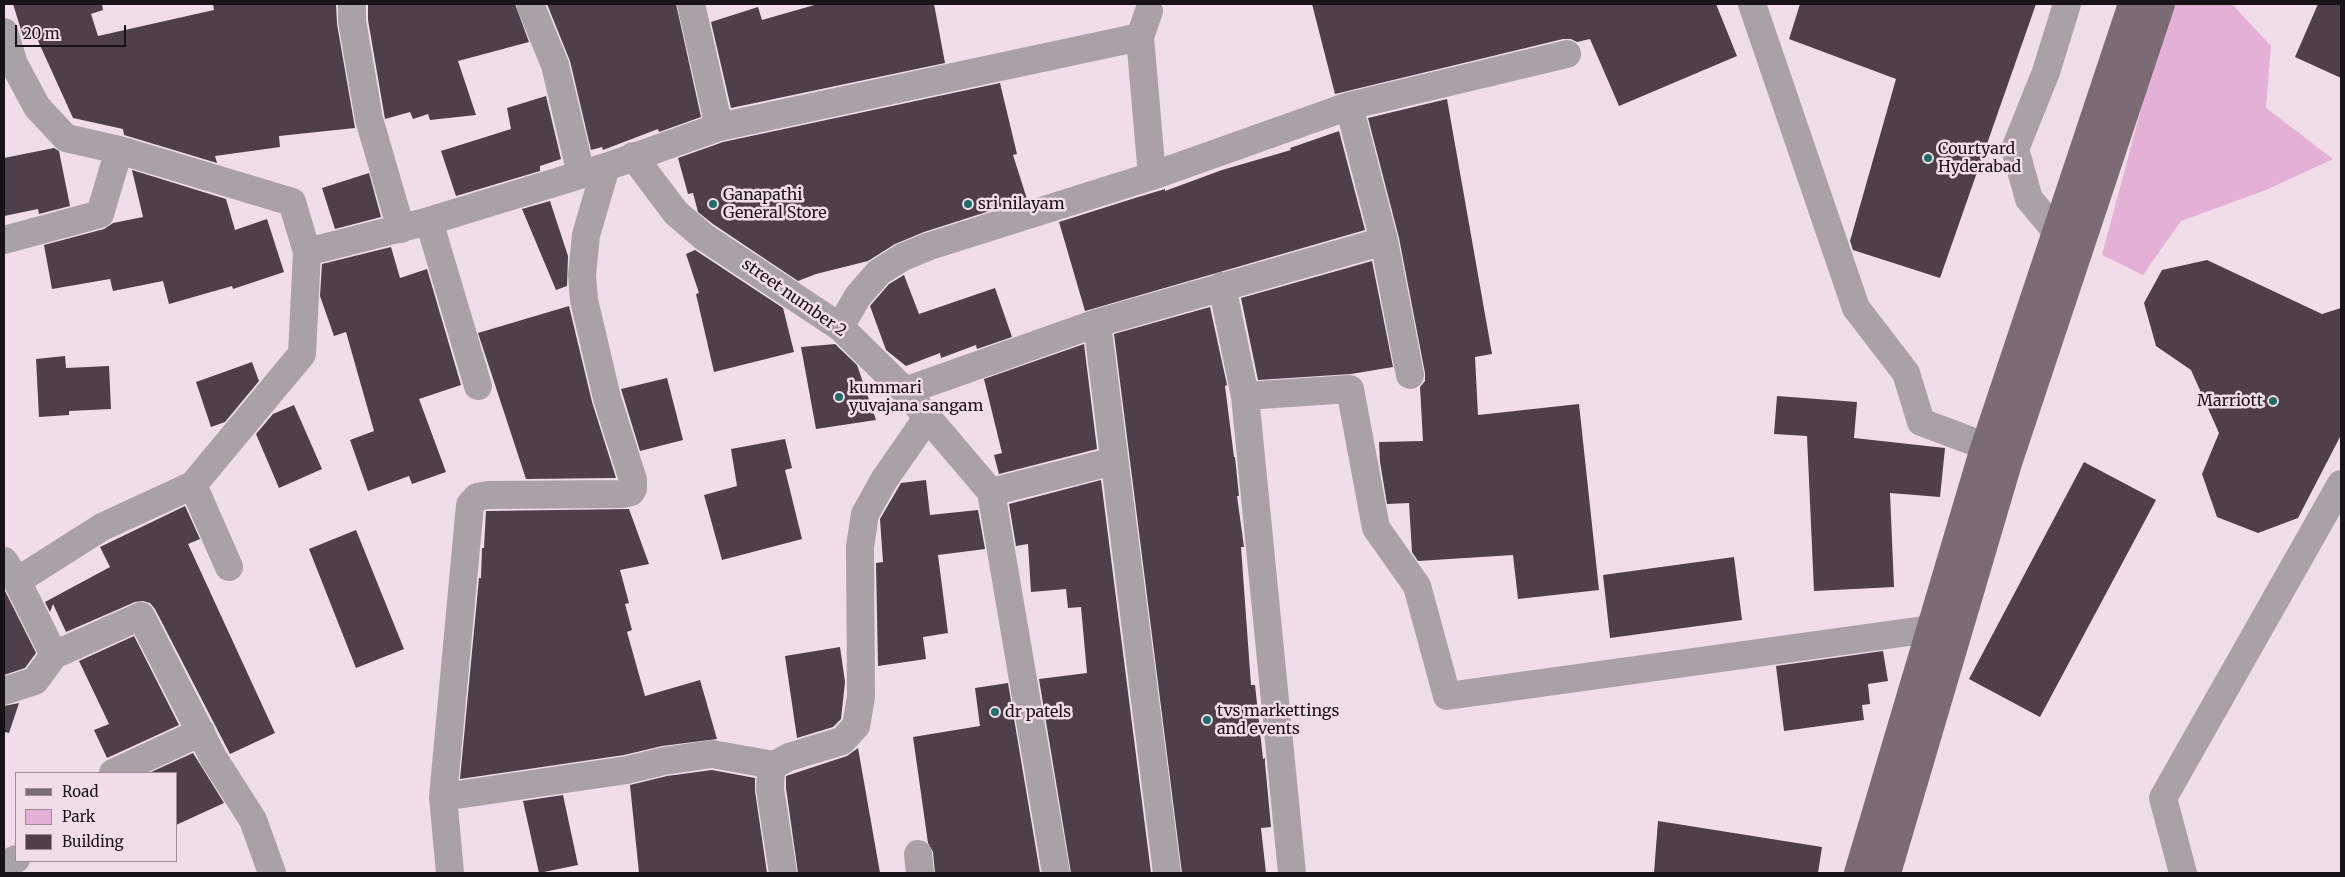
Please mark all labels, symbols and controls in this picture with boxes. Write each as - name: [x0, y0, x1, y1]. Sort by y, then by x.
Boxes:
- scale bar: [18, 15, 129, 47]
- text: 20 m: [23, 24, 60, 43]
- place label: Courtyard Hyderabad: [1938, 139, 2021, 177]
- marker: Courtyard Hyderabad: [1922, 152, 1934, 164]
- place label: Ganapathi General Store: [723, 185, 826, 223]
- place label: sri nilayam: [978, 194, 1065, 214]
- marker: Ganapathi General Store: [707, 198, 719, 210]
- marker: sri nilayam: [962, 198, 974, 210]
- street label: street number 2: [738, 255, 850, 341]
- place label: kummari yuvajana sangam: [849, 378, 983, 416]
- marker: kummari yuvajana sangam: [833, 391, 845, 403]
- place label: Marriott: [2197, 391, 2263, 411]
- marker: Marriott: [2267, 395, 2279, 407]
- place label: tvs markettings and events: [1217, 701, 1339, 739]
- place label: dr patels: [1005, 702, 1071, 722]
- marker: dr patels: [989, 706, 1001, 718]
- marker: tvs markettings and events: [1201, 714, 1213, 726]
- legend: [15, 772, 178, 862]
- text: Road: [62, 782, 98, 801]
- text: Park: [62, 807, 95, 826]
- text: Building: [62, 832, 124, 851]

